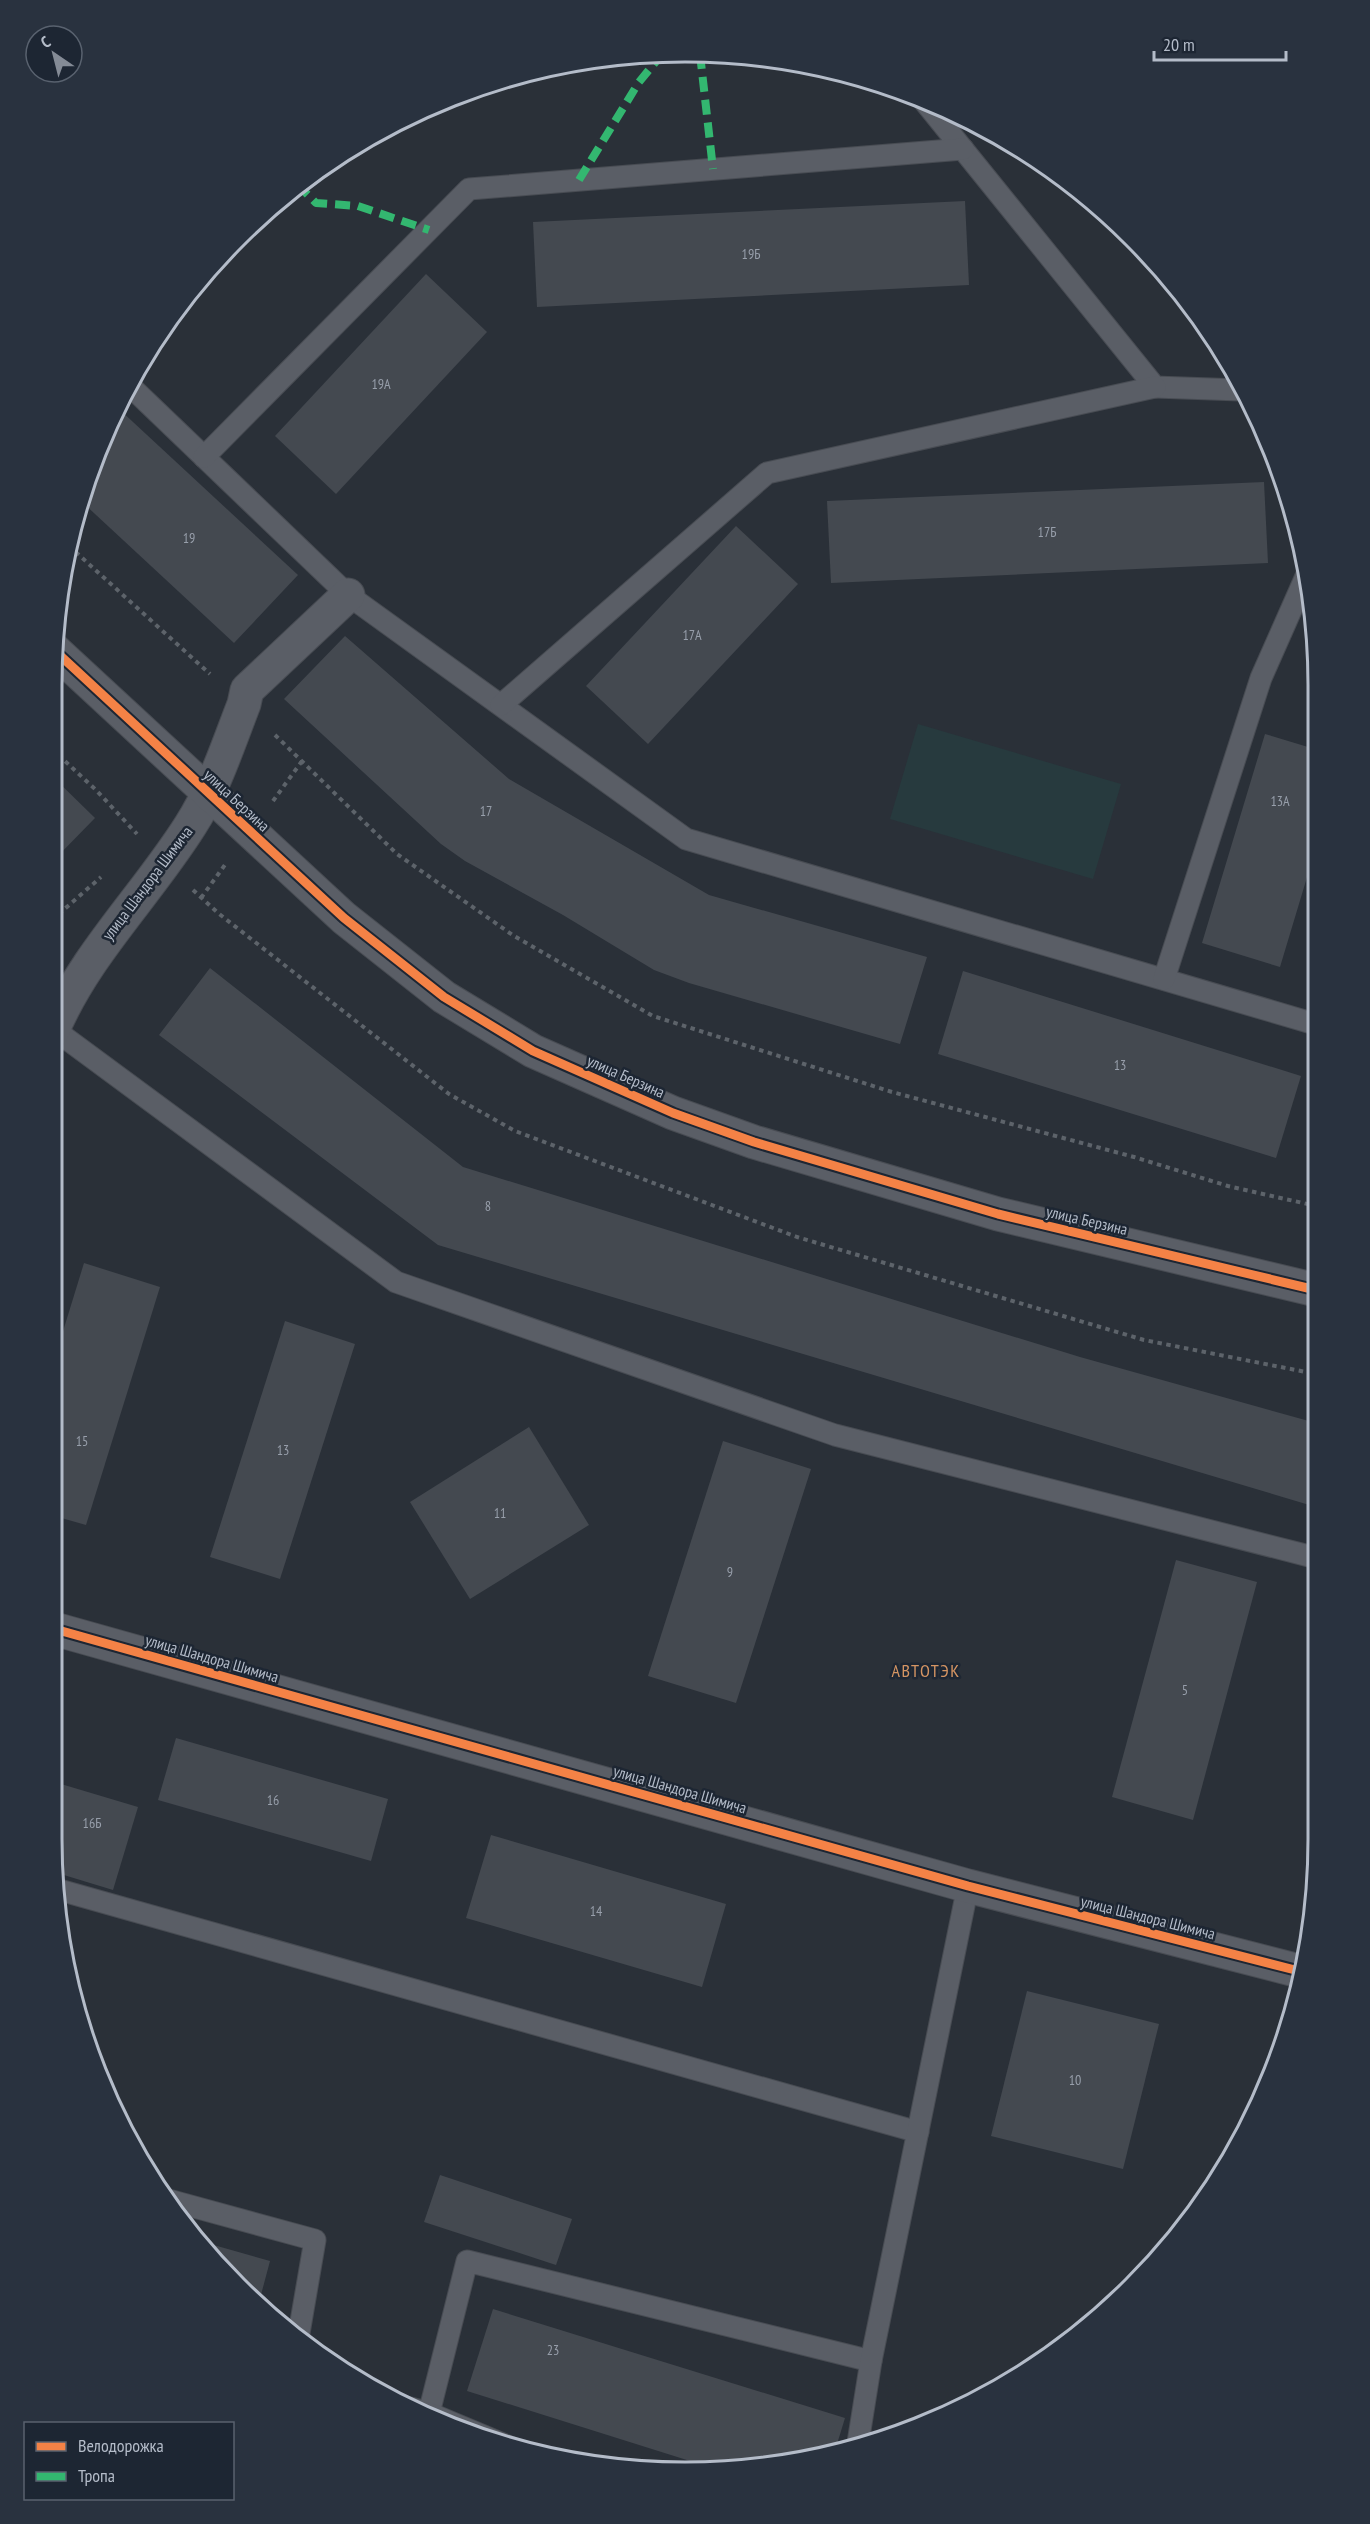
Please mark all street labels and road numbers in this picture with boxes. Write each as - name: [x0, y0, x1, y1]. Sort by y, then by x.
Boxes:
- street label: улица Берзина: [200, 764, 274, 836]
- street label: улица Шандора Шимича: [98, 822, 196, 944]
- street label: улица Берзина: [584, 1050, 668, 1102]
- street label: улица Берзина: [1044, 1201, 1130, 1239]
- street label: улица Шандора Шимича: [143, 1629, 281, 1687]
- street label: улица Шандора Шимича: [611, 1760, 749, 1818]
- street label: улица Шандора Шимича: [1079, 1891, 1217, 1943]

